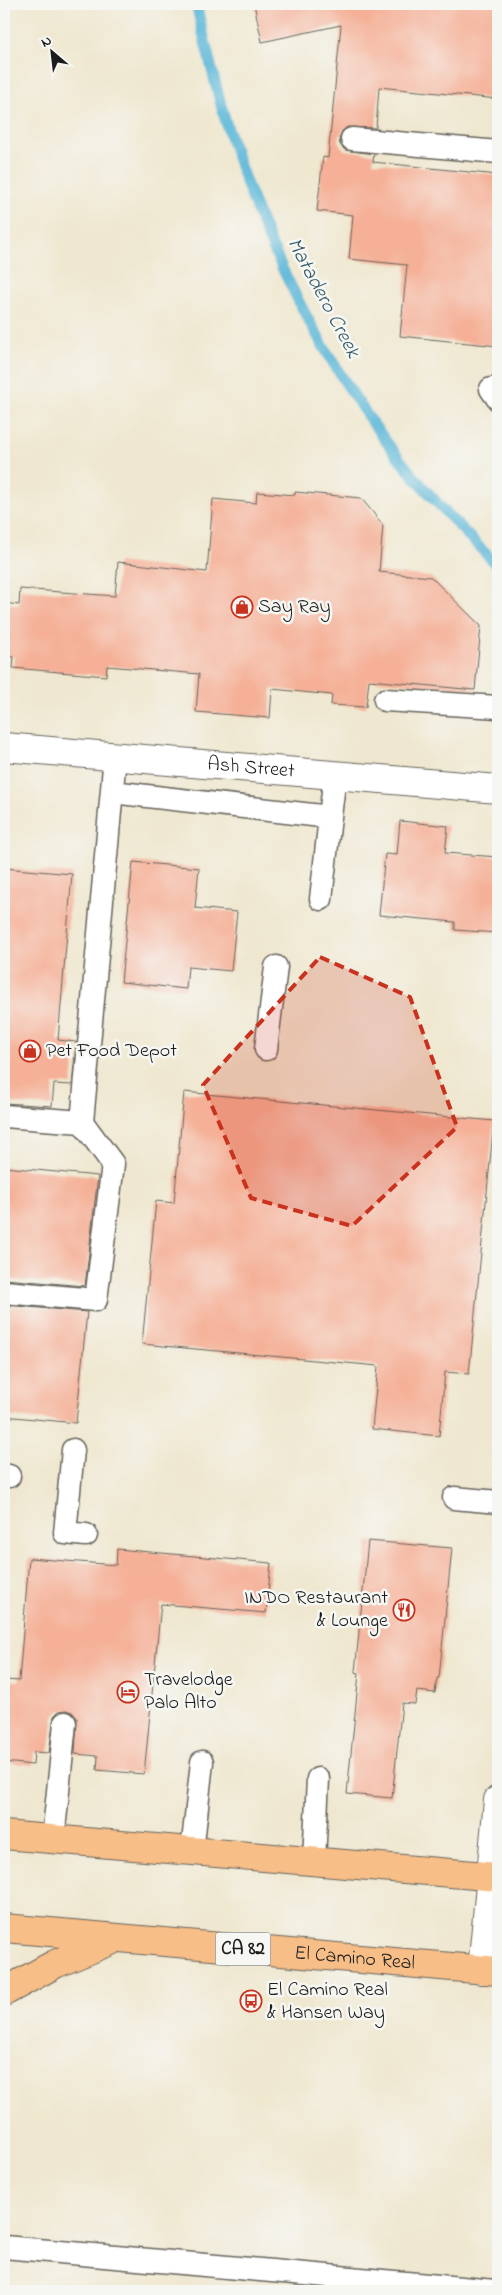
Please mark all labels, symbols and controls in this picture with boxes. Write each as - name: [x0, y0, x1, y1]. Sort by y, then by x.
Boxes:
- north arrow: [28, 28, 78, 78]
- text: N: [37, 30, 56, 53]
- water label: Matadero Creek: [279, 232, 368, 364]
- place label: Say Ray: [258, 593, 331, 622]
- shop icon: Say Ray: [230, 595, 254, 619]
- street label: Ash Street: [206, 750, 296, 786]
- place label: Pet Food Depot: [46, 1037, 177, 1066]
- shop icon: Pet Food Depot: [18, 1039, 42, 1063]
- place label: INDO Restaurant & Lounge: [244, 1584, 388, 1637]
- restaurant icon: INDO Restaurant & Lounge: [392, 1598, 416, 1622]
- place label: Travelodge Palo Alto: [144, 1666, 233, 1718]
- hotel icon: Travelodge Palo Alto: [116, 1680, 140, 1704]
- road number: CA 82: [216, 1932, 270, 1966]
- street label: El Camino Real: [293, 1939, 416, 1978]
- place label: El Camino Real & Hansen Way: [267, 1976, 388, 2028]
- bus stop icon: El Camino Real & Hansen Way: [239, 1989, 263, 2013]

